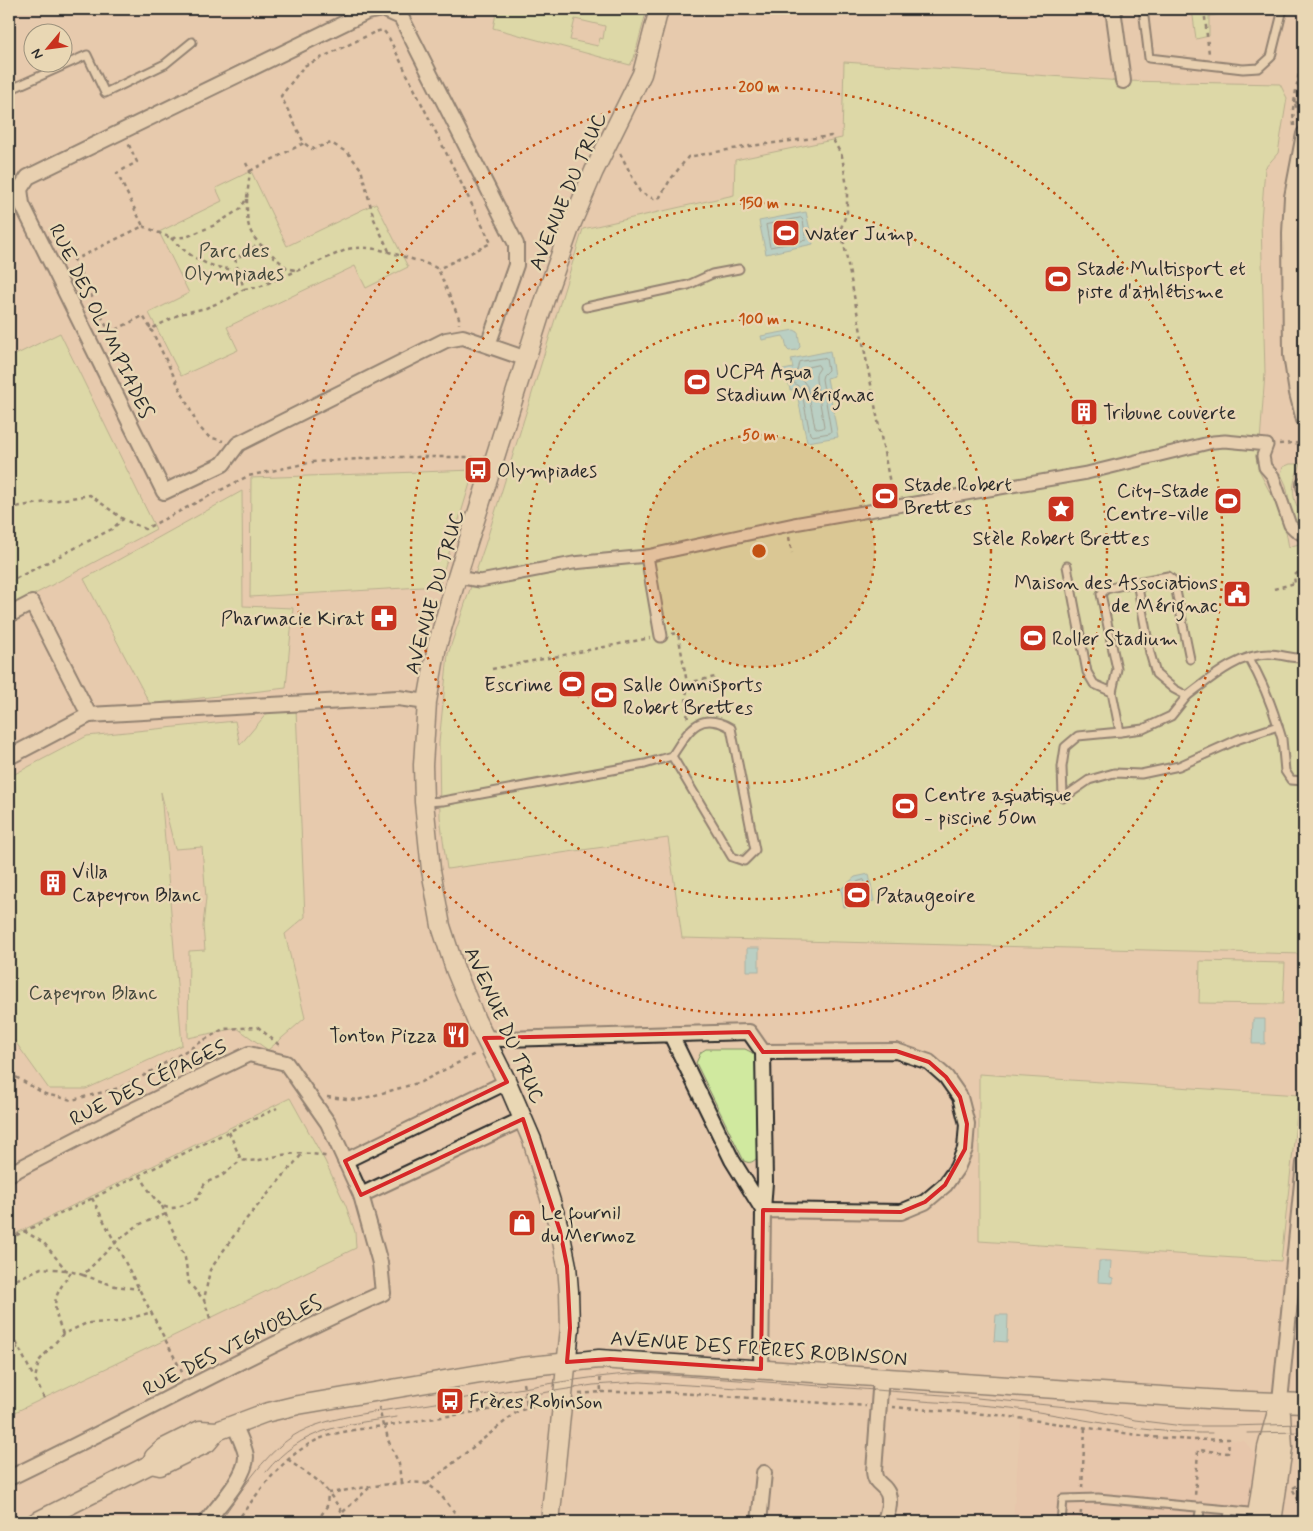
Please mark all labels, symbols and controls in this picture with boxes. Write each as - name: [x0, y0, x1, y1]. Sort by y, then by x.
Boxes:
- north arrow: [22, 22, 72, 72]
- text: N: [27, 45, 48, 62]
- text: 200 m: [739, 78, 780, 98]
- street label: AVENUE DU TRUC: [523, 109, 614, 275]
- text: 150 m: [739, 194, 779, 214]
- sports icon: Water Jump: [771, 218, 801, 248]
- street label: RUE DES OLYMPIADES: [42, 220, 160, 424]
- place label: Water Jump: [805, 221, 914, 248]
- park label: Parc des Olympiades: [184, 238, 284, 288]
- place label: Stade Multisport et piste d'athlétisme: [1077, 256, 1246, 306]
- sports icon: Stade Multisport et piste d'athlétisme: [1043, 264, 1073, 294]
- text: 100 m: [739, 310, 779, 330]
- place label: UCPA Aqua Stadium Mérignac: [716, 359, 874, 411]
- sports icon: UCPA Aqua Stadium Mérignac: [682, 367, 712, 397]
- building icon: Tribune couverte: [1069, 397, 1099, 427]
- place label: Tribune couverte: [1103, 400, 1236, 427]
- text: 50 m: [742, 426, 776, 446]
- bus stop icon: Olympiades: [463, 455, 493, 485]
- place label: Olympiades: [497, 458, 597, 485]
- place label: Stade Robert Brettes: [904, 472, 1012, 522]
- place label: City-Stade Centre-ville: [1106, 478, 1209, 528]
- sports icon: Stade Robert Brettes: [870, 481, 900, 511]
- sports icon: City-Stade Centre-ville: [1213, 486, 1243, 516]
- place icon: Stèle Robert Brettes: [1046, 494, 1076, 524]
- street label: AVENUE DU TRUC: [399, 507, 472, 677]
- place label: Stèle Robert Brettes: [973, 526, 1150, 553]
- centre of rings: [750, 542, 768, 560]
- place label: Maison des Associations de Mérignac: [1014, 570, 1218, 622]
- public building icon: Maison des Associations de Mérignac: [1222, 579, 1252, 609]
- pharmacy icon: Pharmacie Kirat: [369, 603, 399, 633]
- place label: Pharmacie Kirat: [221, 606, 365, 633]
- sports icon: Roller Stadium: [1018, 623, 1048, 653]
- place label: Roller Stadium: [1052, 626, 1178, 653]
- sports icon: Escrime: [557, 669, 587, 699]
- place label: Escrime: [484, 672, 553, 699]
- place label: Salle Omnisports Robert Brettes: [623, 672, 763, 722]
- sports icon: Salle Omnisports Robert Brettes: [589, 680, 619, 710]
- place label: Centre aquatique - piscine 50m: [924, 782, 1072, 832]
- sports icon: Centre aquatique - piscine 50m: [890, 791, 920, 821]
- place label: Villa Capeyron Blanc: [72, 859, 201, 909]
- building icon: Villa Capeyron Blanc: [38, 868, 68, 898]
- sports icon: Pataugeoire: [842, 880, 872, 910]
- place label: Pataugeoire: [876, 883, 976, 911]
- street label: AVENUE DU TRUC: [457, 943, 550, 1108]
- park label: Capeyron Blanc: [28, 980, 158, 1007]
- restaurant icon: Tonton Pizza: [441, 1020, 471, 1050]
- place label: Tonton Pizza: [329, 1023, 437, 1050]
- street label: RUE DES CÉPAGES: [65, 1034, 232, 1133]
- place label: Le fournil du Mermoz: [541, 1200, 636, 1250]
- shop icon: Le fournil du Mermoz: [507, 1208, 537, 1238]
- street label: RUE DES VIGNOBLES: [138, 1289, 327, 1403]
- street label: AVENUE DES FRÈRES ROBINSON: [610, 1326, 908, 1373]
- bus stop icon: Frères Robinson: [435, 1386, 465, 1416]
- place label: Frères Robinson: [469, 1389, 602, 1416]

